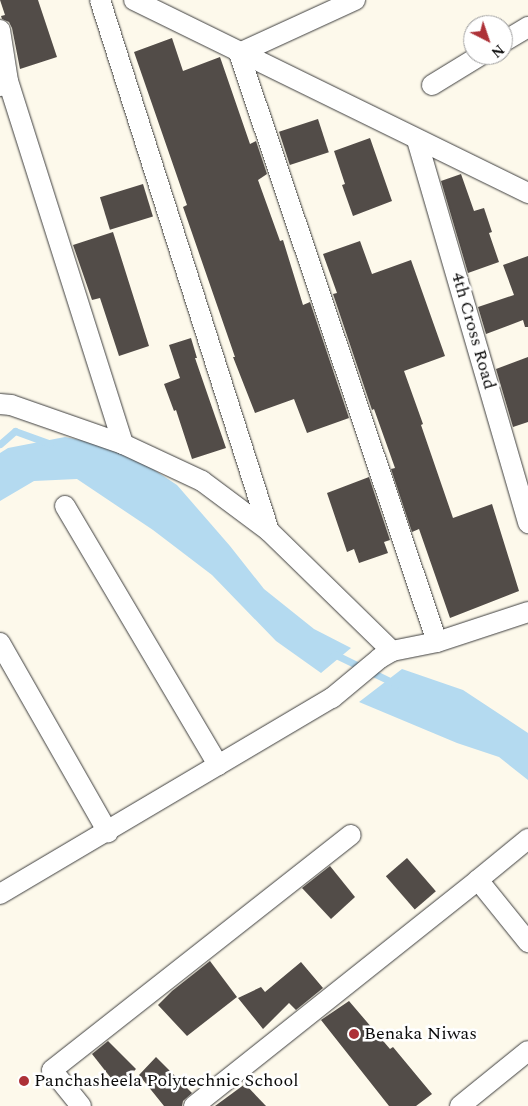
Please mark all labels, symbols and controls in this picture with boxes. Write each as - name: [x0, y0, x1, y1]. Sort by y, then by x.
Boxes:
- north arrow: [463, 15, 513, 65]
- text: N: [486, 39, 509, 63]
- street label: 4th Cross Road: [446, 270, 500, 392]
- place label: Benaka Niwas: [364, 1023, 477, 1045]
- marker: Benaka Niwas: [348, 1028, 360, 1040]
- place label: Panchasheela Polytechnic School: [34, 1070, 298, 1092]
- marker: Panchasheela Polytechnic School: [18, 1075, 30, 1087]

